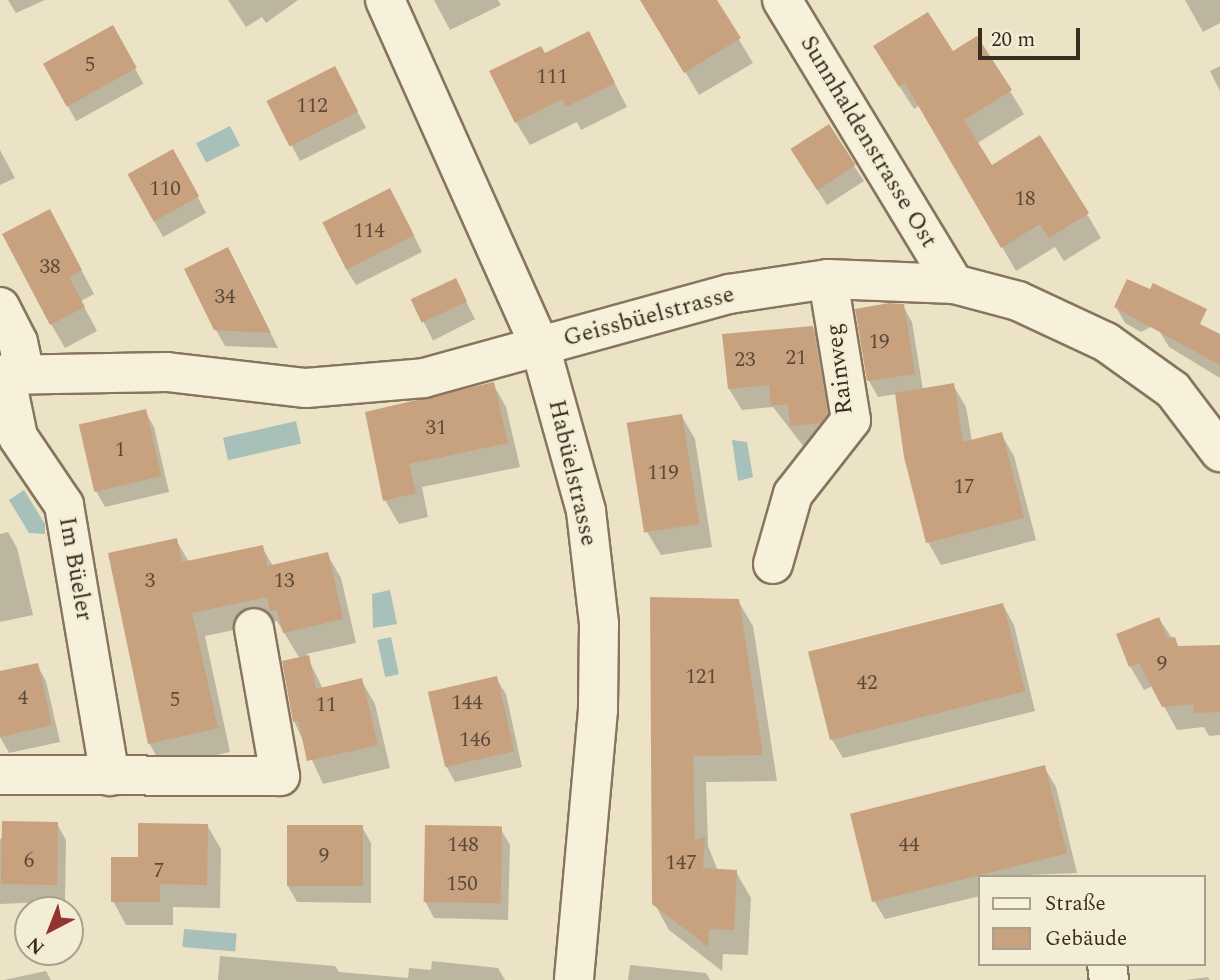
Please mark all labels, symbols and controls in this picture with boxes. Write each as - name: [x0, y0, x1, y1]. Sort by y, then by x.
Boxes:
- scale bar: [982, 14, 1084, 58]
- text: 20 m: [991, 24, 1035, 56]
- street label: Sunnhaldenstrasse Ost: [793, 31, 943, 253]
- house number: 5: [85, 52, 95, 78]
- house number: 111: [536, 64, 568, 90]
- house number: 112: [296, 93, 328, 119]
- house number: 110: [149, 176, 181, 202]
- house number: 18: [1015, 186, 1035, 212]
- house number: 114: [353, 218, 385, 244]
- house number: 38: [40, 254, 60, 280]
- street label: Geissbüelstrasse: [560, 280, 738, 354]
- house number: 34: [215, 284, 235, 310]
- street label: Rainweg: [820, 322, 860, 416]
- house number: 19: [869, 329, 889, 355]
- house number: 21: [786, 345, 806, 371]
- house number: 23: [735, 347, 755, 373]
- street label: Habüelstrasse: [541, 397, 603, 549]
- house number: 31: [426, 415, 446, 441]
- house number: 1: [115, 437, 125, 463]
- house number: 119: [647, 460, 679, 486]
- house number: 17: [954, 474, 974, 500]
- street label: Im Büeler: [52, 515, 98, 623]
- house number: 3: [145, 568, 155, 594]
- house number: 13: [274, 568, 294, 594]
- house number: 9: [1157, 651, 1167, 677]
- house number: 121: [685, 664, 717, 690]
- house number: 42: [857, 670, 877, 696]
- house number: 4: [18, 685, 28, 711]
- house number: 5: [170, 687, 180, 713]
- house number: 144: [451, 690, 483, 716]
- house number: 11: [316, 692, 336, 718]
- house number: 146: [459, 727, 491, 753]
- house number: 148: [447, 832, 479, 858]
- house number: 44: [899, 832, 919, 858]
- house number: 9: [319, 843, 329, 869]
- house number: 6: [24, 848, 34, 874]
- house number: 147: [665, 850, 697, 876]
- house number: 7: [154, 858, 164, 884]
- house number: 150: [446, 871, 478, 897]
- legend: [978, 875, 1206, 966]
- text: Straße: [1045, 888, 1106, 920]
- north arrow: [14, 896, 84, 966]
- text: Gebäude: [1045, 923, 1127, 955]
- text: N: [20, 930, 51, 961]

